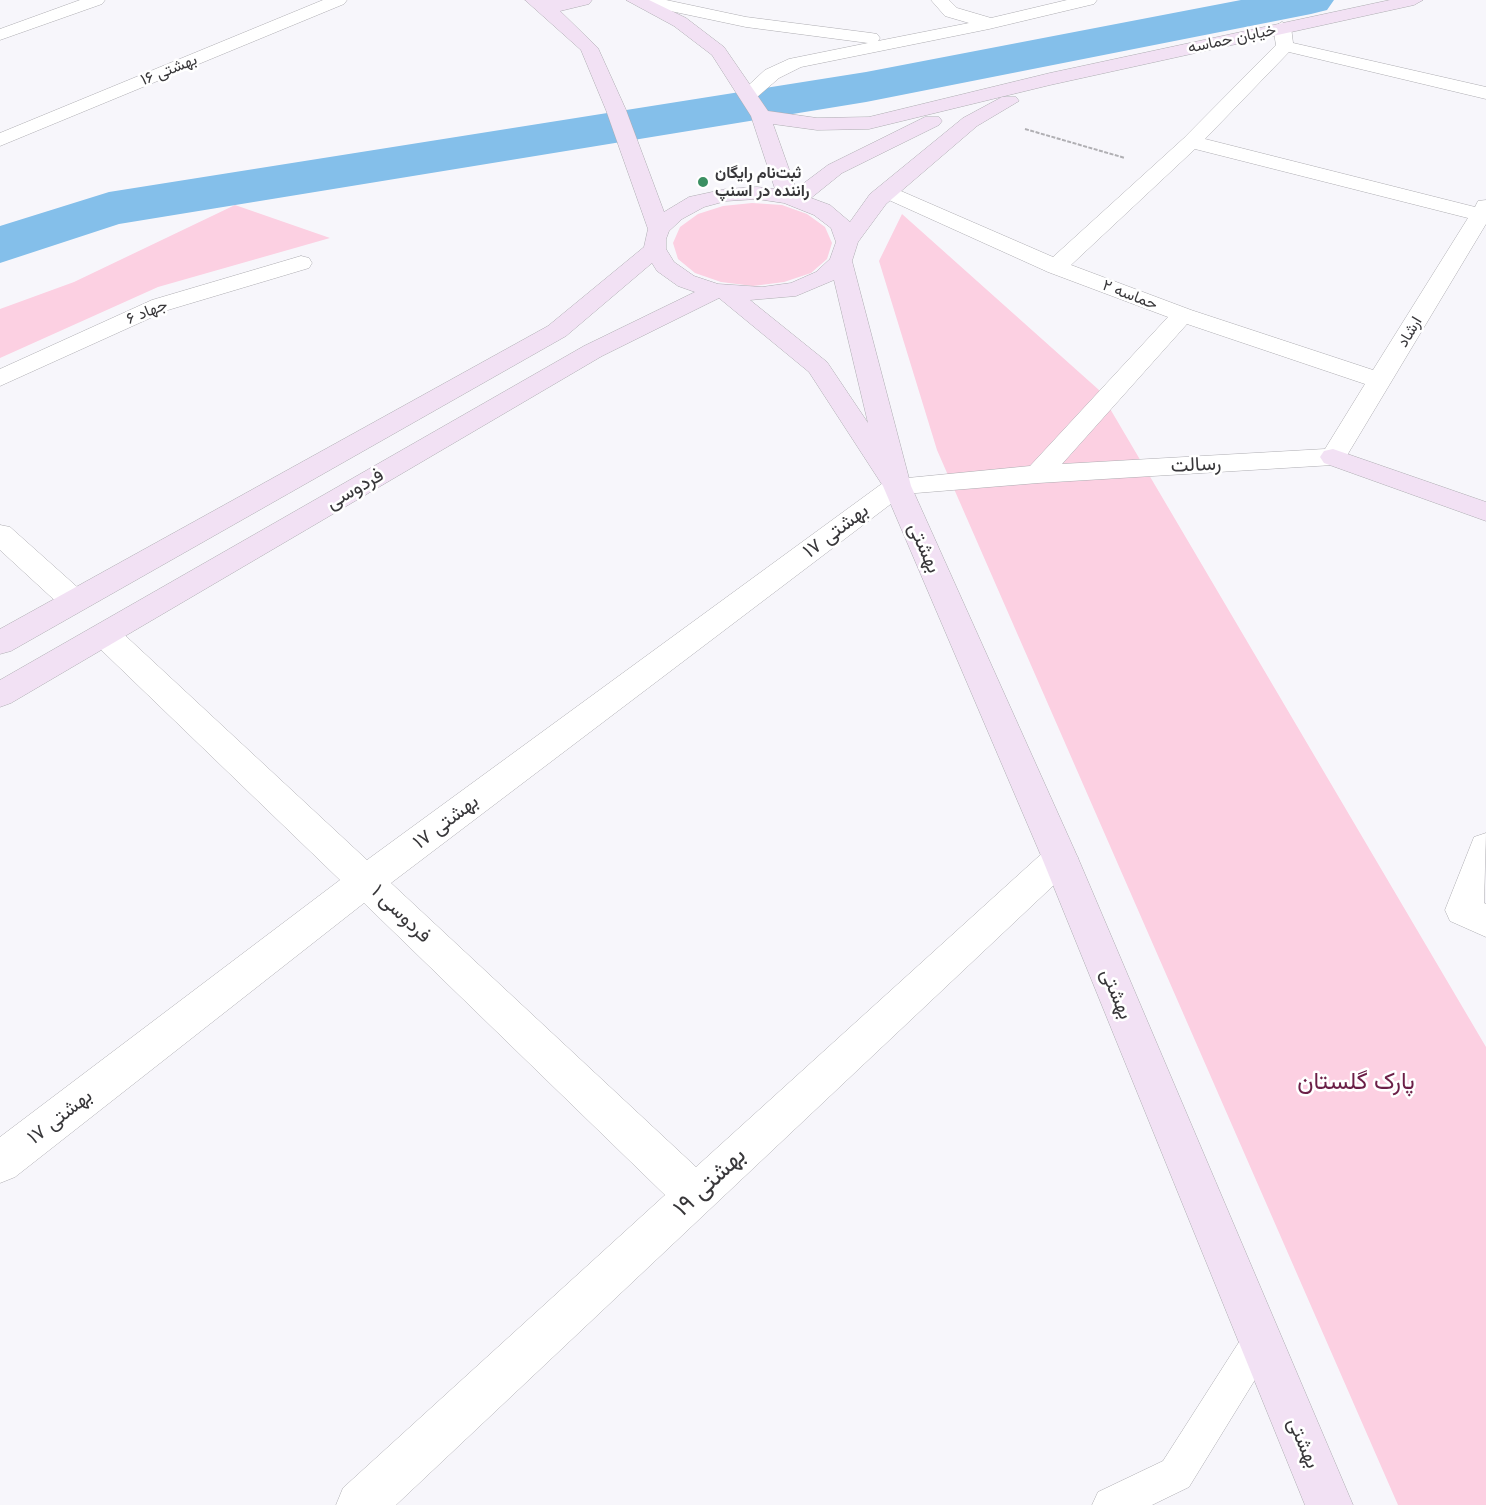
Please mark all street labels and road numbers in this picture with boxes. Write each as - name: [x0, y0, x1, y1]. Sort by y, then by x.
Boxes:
- street label: خیابان حماسه: [1186, 20, 1278, 58]
- street label: بهشتی ۱۶: [138, 50, 200, 90]
- street label: حماسه ۲: [1100, 276, 1160, 314]
- street label: جهاد ۶: [124, 295, 170, 329]
- street label: ارشاد: [1393, 313, 1427, 351]
- street label: رسالت: [1170, 452, 1222, 478]
- street label: فردوسی: [322, 463, 388, 515]
- street label: بهشتی ۱۷: [799, 499, 873, 563]
- street label: بهشتی: [902, 519, 946, 577]
- street label: بهشتی ۱۷: [409, 790, 483, 854]
- street label: فردوسی ۱: [366, 880, 436, 948]
- street label: بهشتی: [1095, 965, 1137, 1023]
- street label: بهشتی ۱۷: [23, 1084, 97, 1150]
- street label: بهشتی ۱۹: [668, 1141, 752, 1223]
- street label: بهشتی: [1282, 1414, 1324, 1472]

